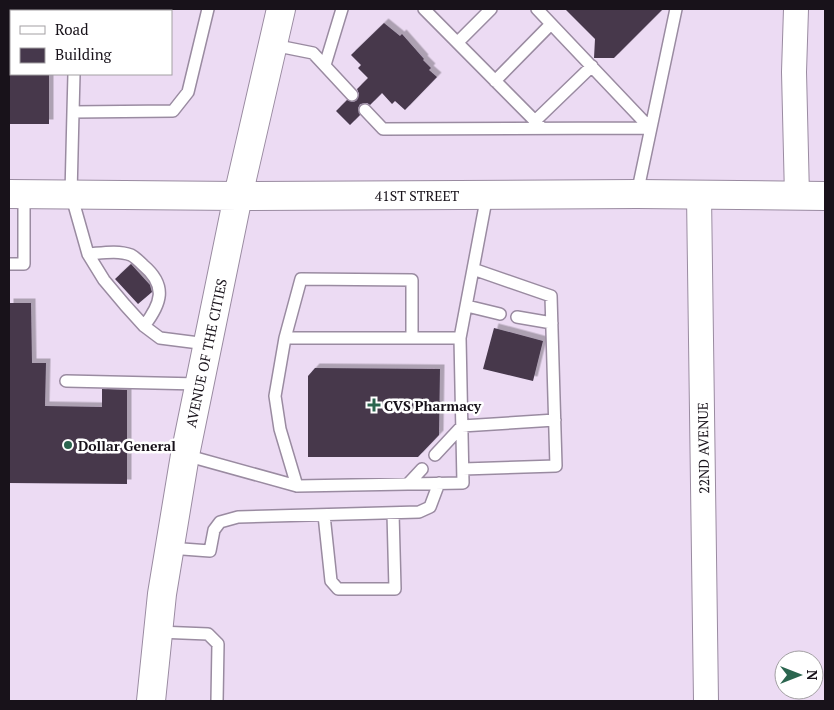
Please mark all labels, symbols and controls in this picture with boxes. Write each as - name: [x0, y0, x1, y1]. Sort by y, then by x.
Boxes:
- legend: [10, 10, 172, 75]
- text: Road: [55, 19, 88, 39]
- text: Building: [55, 44, 113, 64]
- street label: 41ST STREET: [375, 186, 460, 205]
- street label: AVENUE OF THE CITIES: [181, 277, 231, 429]
- place label: CVS Pharmacy: [384, 396, 482, 415]
- marker: CVS Pharmacy: [368, 399, 380, 411]
- street label: 22ND AVENUE: [693, 402, 713, 494]
- place label: Dollar General: [78, 436, 176, 455]
- marker: Dollar General: [62, 439, 74, 451]
- north arrow: [774, 650, 824, 700]
- text: N: [803, 670, 822, 681]

